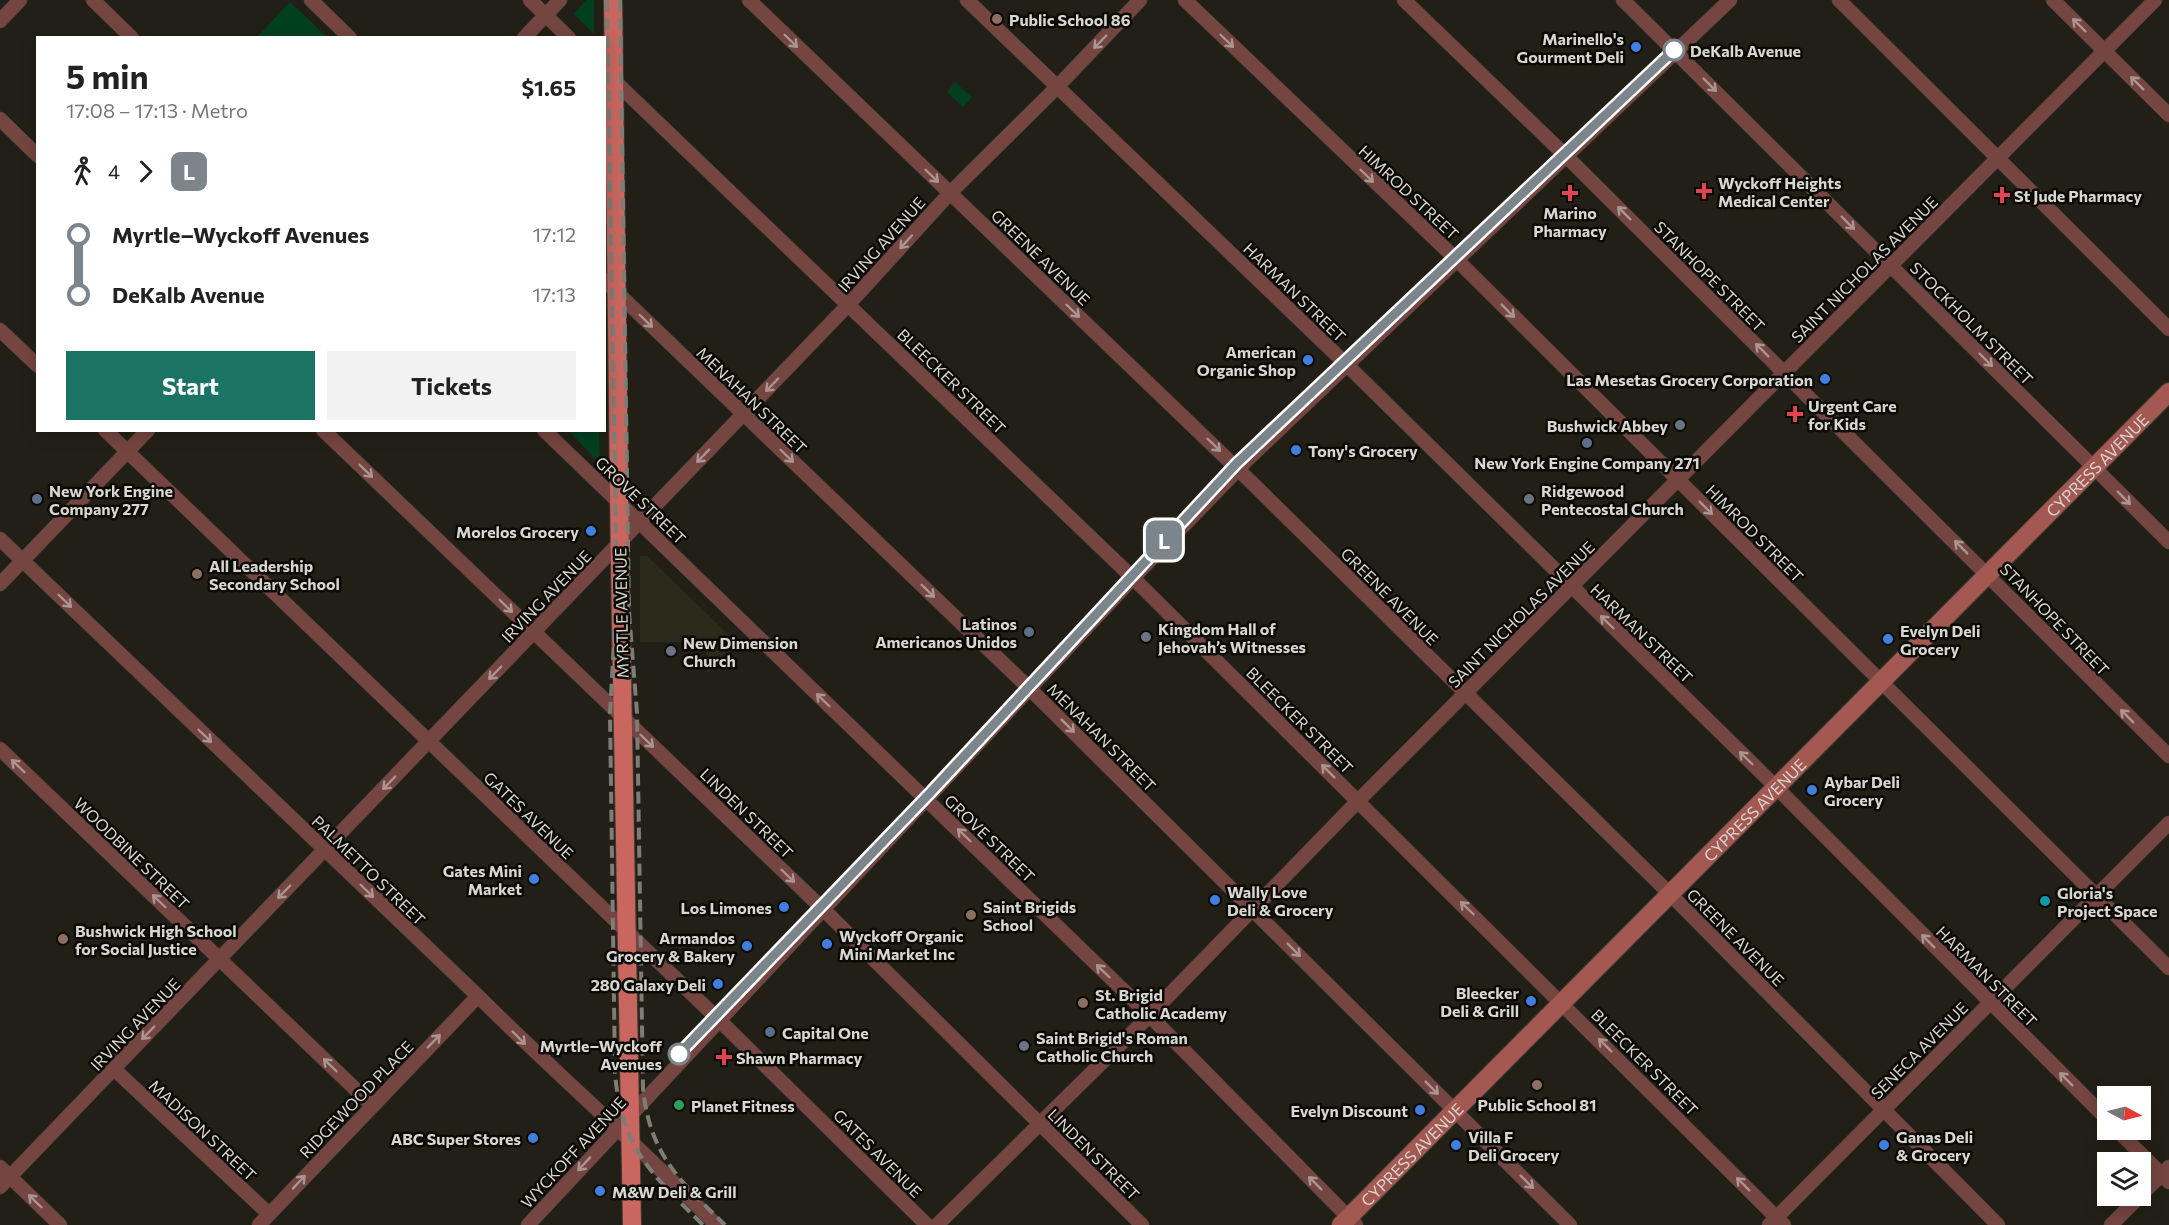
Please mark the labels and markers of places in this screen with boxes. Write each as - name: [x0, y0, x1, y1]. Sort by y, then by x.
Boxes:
- place label: Public School 86: [1009, 10, 1131, 29]
- marker: Public School 86: [990, 12, 1004, 26]
- place label: Marinello's Gourment Deli: [1517, 29, 1624, 66]
- marker: DeKalb Avenue: [1663, 39, 1685, 61]
- marker: Marinello's Gourment Deli: [1629, 40, 1643, 54]
- place label: DeKalb Avenue: [1690, 41, 1801, 60]
- place label: Wyckoff Heights Medical Center: [1718, 173, 1842, 210]
- marker: Wyckoff Heights Medical Center: [1695, 182, 1713, 200]
- marker: Marino Pharmacy: [1563, 186, 1577, 200]
- place label: St Jude Pharmacy: [2014, 186, 2142, 205]
- marker: St Jude Pharmacy: [1995, 188, 2009, 202]
- place label: Marino Pharmacy: [1533, 203, 1607, 240]
- place label: American Organic Shop: [1197, 342, 1296, 379]
- marker: American Organic Shop: [1301, 353, 1315, 367]
- place label: Las Mesetas Grocery Corporation: [1566, 370, 1813, 389]
- marker: Las Mesetas Grocery Corporation: [1818, 372, 1832, 386]
- place label: Urgent Care for Kids: [1808, 396, 1897, 433]
- marker: Urgent Care for Kids: [1786, 405, 1804, 423]
- place label: Bushwick Abbey: [1547, 416, 1668, 435]
- marker: Bushwick Abbey: [1673, 418, 1687, 432]
- marker: New York Engine Company 271: [1580, 436, 1594, 450]
- place label: Tony's Grocery: [1308, 441, 1418, 460]
- marker: Tony's Grocery: [1289, 443, 1303, 457]
- place label: New York Engine Company 271: [1474, 453, 1700, 472]
- place label: New York Engine Company 277: [49, 481, 173, 518]
- place label: Ridgewood Pentecostal Church: [1541, 481, 1684, 518]
- marker: New York Engine Company 277: [30, 492, 44, 506]
- marker: Ridgewood Pentecostal Church: [1522, 492, 1536, 506]
- place label: Morelos Grocery: [456, 522, 579, 541]
- marker: Morelos Grocery: [584, 524, 598, 538]
- place label: All Leadership Secondary School: [209, 556, 340, 593]
- marker: All Leadership Secondary School: [190, 567, 204, 581]
- place label: Latinos Americanos Unidos: [875, 614, 1017, 651]
- place label: Kingdom Hall of Jehovah’s Witnesses: [1158, 619, 1306, 656]
- place label: Evelyn Deli Grocery: [1900, 621, 1980, 658]
- marker: Latinos Americanos Unidos: [1022, 625, 1036, 639]
- marker: Kingdom Hall of Jehovah’s Witnesses: [1139, 630, 1153, 644]
- marker: Evelyn Deli Grocery: [1881, 632, 1895, 646]
- place label: New Dimension Church: [683, 633, 798, 670]
- marker: New Dimension Church: [664, 644, 678, 658]
- place label: Aybar Deli Grocery: [1824, 772, 1900, 809]
- marker: Aybar Deli Grocery: [1805, 783, 1819, 797]
- place label: Gates Mini Market: [443, 861, 522, 898]
- marker: Gates Mini Market: [527, 872, 541, 886]
- place label: Wally Love Deli & Grocery: [1227, 882, 1334, 919]
- place label: Gloria's Project Space: [2057, 883, 2157, 920]
- marker: Wally Love Deli & Grocery: [1208, 893, 1222, 907]
- marker: Gloria's Project Space: [2038, 894, 2052, 908]
- place label: Saint Brigids School: [983, 897, 1076, 934]
- place label: Los Limones: [680, 898, 772, 917]
- marker: Los Limones: [777, 900, 791, 914]
- marker: Saint Brigids School: [964, 908, 978, 922]
- place label: Bushwick High School for Social Justice: [75, 921, 237, 958]
- place label: Wyckoff Organic Mini Market Inc: [839, 926, 964, 963]
- place label: Armandos Grocery & Bakery: [606, 928, 735, 965]
- marker: Bushwick High School for Social Justice: [56, 932, 70, 946]
- marker: Wyckoff Organic Mini Market Inc: [820, 937, 834, 951]
- marker: Armandos Grocery & Bakery: [740, 939, 754, 953]
- place label: 280 Galaxy Deli: [591, 975, 706, 994]
- marker: 280 Galaxy Deli: [711, 977, 725, 991]
- place label: Bleecker Deli & Grill: [1440, 983, 1519, 1020]
- place label: St. Brigid Catholic Academy: [1095, 985, 1227, 1022]
- marker: Bleecker Deli & Grill: [1524, 994, 1538, 1008]
- marker: St. Brigid Catholic Academy: [1076, 996, 1090, 1010]
- place label: Capital One: [782, 1023, 869, 1042]
- marker: Capital One: [763, 1025, 777, 1039]
- place label: Saint Brigid's Roman Catholic Church: [1036, 1028, 1188, 1065]
- place label: Myrtle–Wyckoff Avenues: [540, 1036, 662, 1073]
- marker: Saint Brigid's Roman Catholic Church: [1017, 1039, 1031, 1053]
- marker: Myrtle–Wyckoff Avenues: [668, 1043, 690, 1065]
- place label: Shawn Pharmacy: [736, 1048, 863, 1067]
- marker: Shawn Pharmacy: [717, 1050, 731, 1064]
- marker: Public School 81: [1530, 1078, 1544, 1092]
- place label: Public School 81: [1478, 1095, 1596, 1114]
- place label: Planet Fitness: [691, 1096, 795, 1115]
- marker: Planet Fitness: [672, 1098, 686, 1112]
- place label: Evelyn Discount: [1290, 1101, 1408, 1120]
- marker: Evelyn Discount: [1413, 1103, 1427, 1117]
- place label: Villa F Deli Grocery: [1468, 1127, 1559, 1164]
- place label: Ganas Deli & Grocery: [1896, 1127, 1973, 1164]
- place label: ABC Super Stores: [391, 1129, 521, 1148]
- marker: ABC Super Stores: [526, 1131, 540, 1145]
- marker: Villa F Deli Grocery: [1449, 1138, 1463, 1152]
- marker: Ganas Deli & Grocery: [1877, 1138, 1891, 1152]
- place label: M&W Deli & Grill: [612, 1182, 737, 1201]
- marker: M&W Deli & Grill: [593, 1184, 607, 1198]

